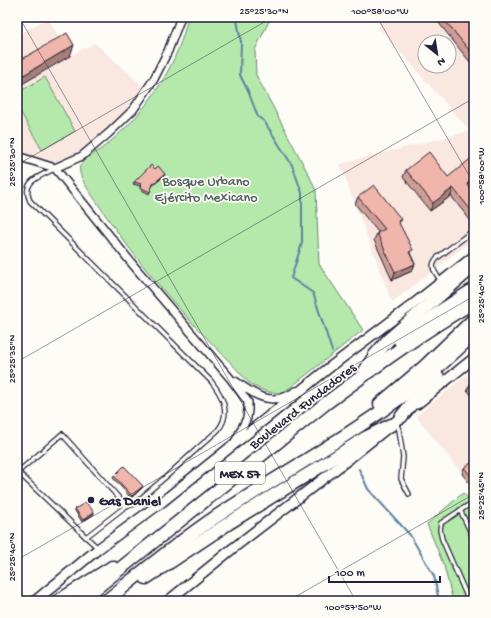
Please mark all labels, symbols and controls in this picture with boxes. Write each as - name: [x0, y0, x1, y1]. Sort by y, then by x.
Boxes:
- text: 25°25'30"N: [240, 6, 289, 18]
- text: 100°58'00"W: [350, 6, 409, 18]
- north arrow: [417, 34, 457, 74]
- text: N: [435, 54, 447, 68]
- text: 25°25'30"N: [7, 137, 19, 186]
- text: 100°58'00"W: [476, 147, 488, 206]
- park label: Bosque Urbano Ejército Mexicano: [155, 174, 257, 207]
- text: 25°25'40"N: [476, 274, 488, 323]
- text: 25°25'35"N: [7, 334, 19, 383]
- street label: Boulevard Fundadores: [246, 359, 361, 455]
- road number: MEX 57: [215, 462, 265, 484]
- text: 25°25'45"N: [476, 472, 488, 520]
- place label: Gas Daniel: [99, 494, 161, 511]
- marker: Gas Daniel: [86, 495, 96, 505]
- text: 25°25'40"N: [7, 532, 19, 581]
- scale bar: [329, 558, 440, 584]
- text: 100 m: [334, 567, 365, 581]
- text: 100°57'50"W: [324, 602, 382, 614]

